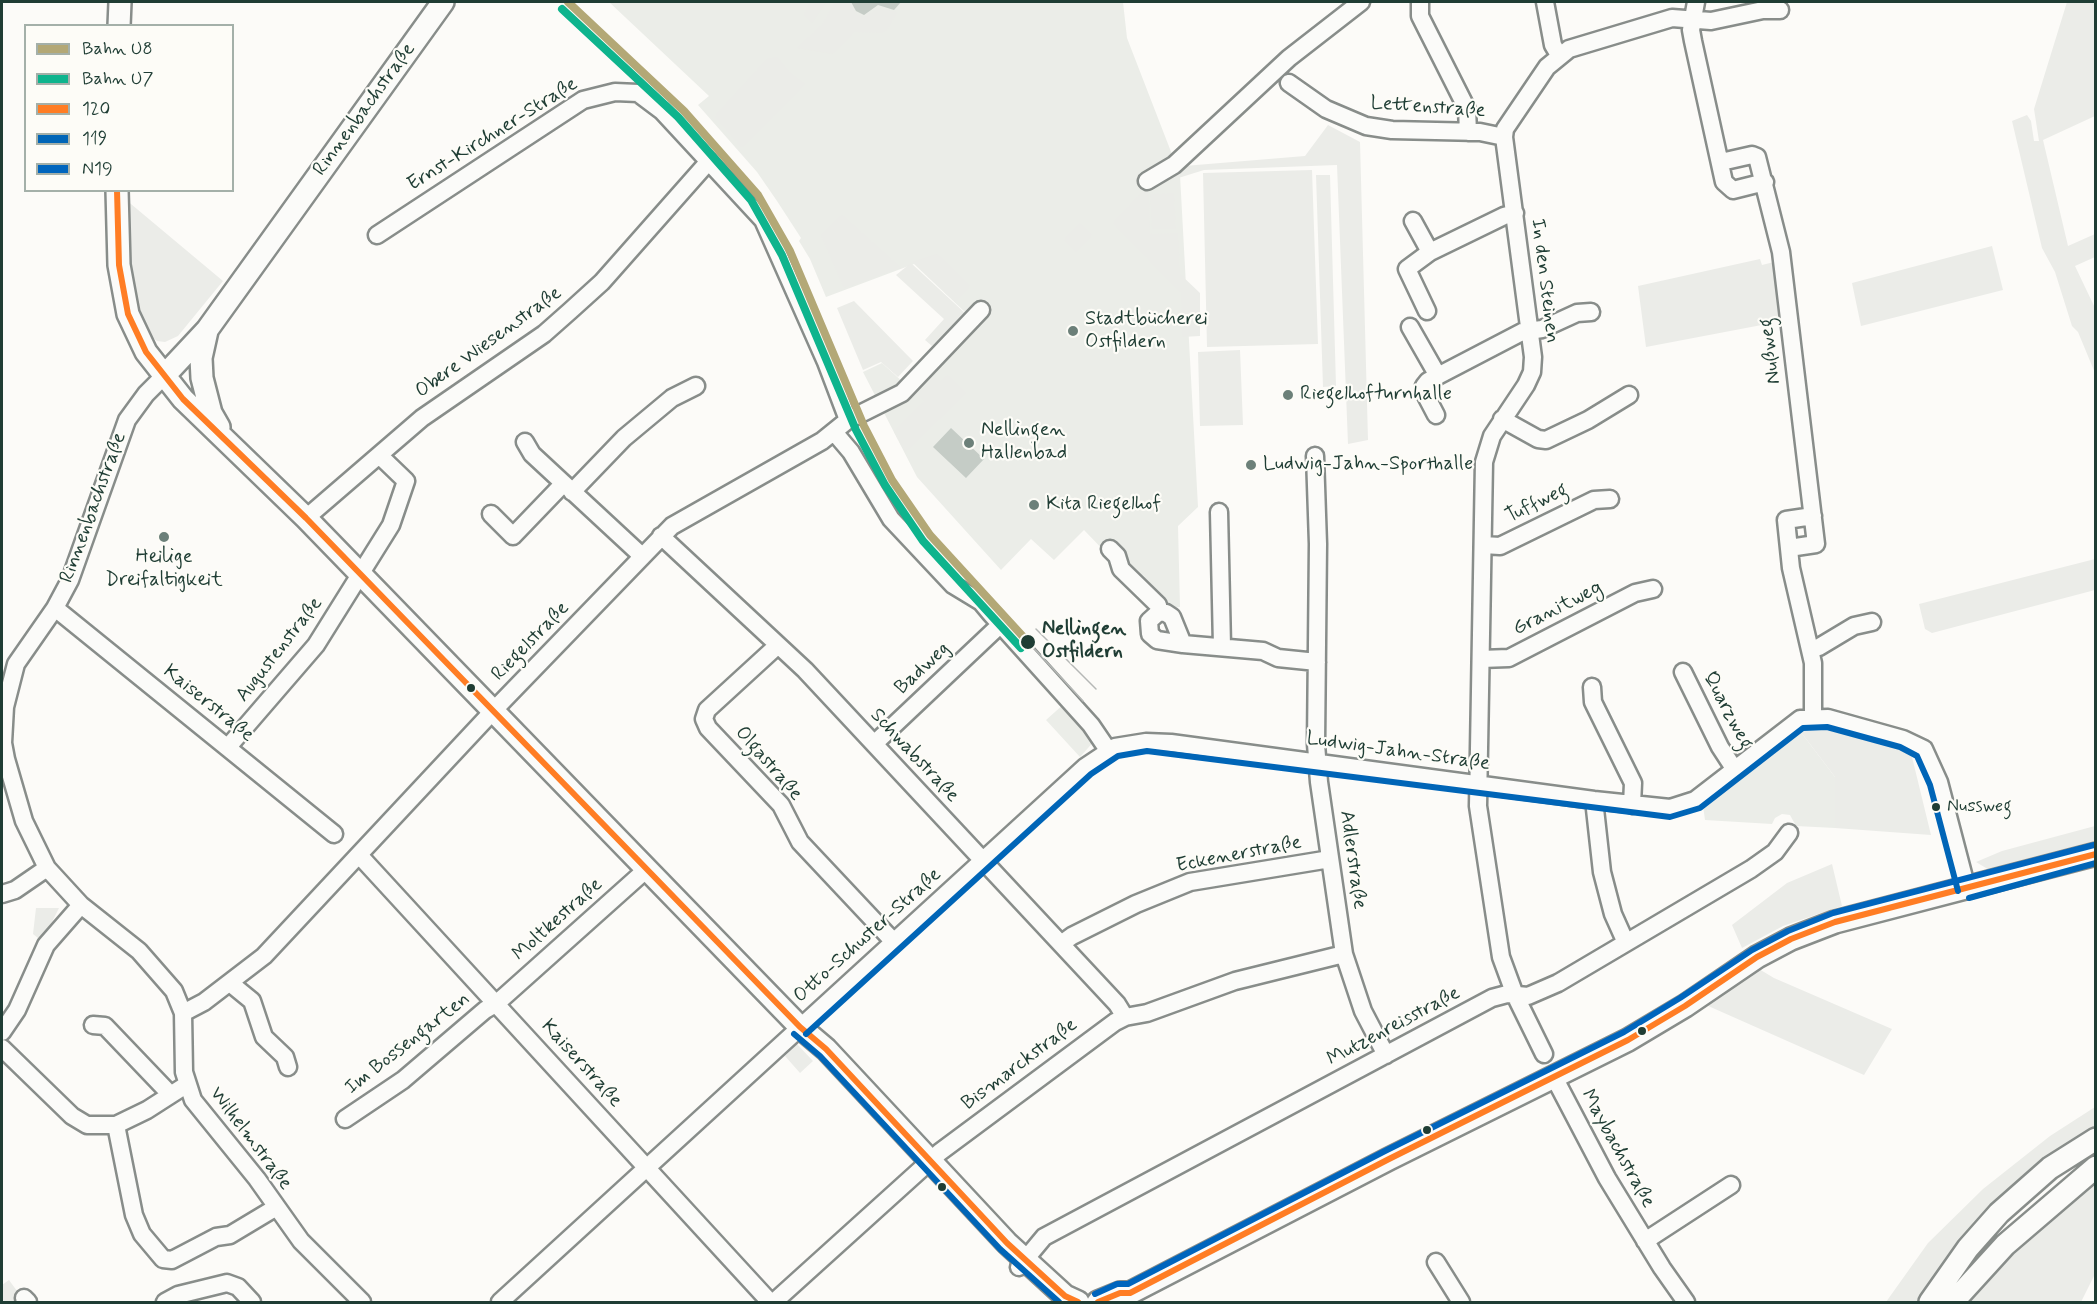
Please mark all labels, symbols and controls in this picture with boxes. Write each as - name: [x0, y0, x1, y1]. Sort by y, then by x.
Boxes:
- legend: [24, 24, 234, 192]
- text: Bahn U8: [82, 37, 153, 61]
- street label: Rinnenbachstraße: [309, 39, 421, 181]
- text: Bahn U7: [82, 67, 153, 91]
- street label: Ernst-Kirchner-Straße: [403, 73, 583, 197]
- street label: Lettenstraße: [1370, 92, 1486, 124]
- text: 120: [82, 97, 110, 121]
- text: 119: [82, 127, 107, 151]
- text: N19: [82, 157, 113, 181]
- street label: In den Steinen: [1524, 217, 1564, 345]
- street label: Obere Wiesenstraße: [411, 282, 567, 404]
- place label: Stadtbücherei Ostfildern: [1085, 308, 1208, 355]
- street label: Nußweg: [1755, 317, 1787, 385]
- marker: Stadtbücherei Ostfildern: [1066, 324, 1080, 338]
- place label: Riegelhofturnhalle: [1300, 383, 1452, 407]
- marker: Riegelhofturnhalle: [1281, 388, 1295, 402]
- place label: Nellingen Hallenbad: [981, 419, 1067, 466]
- street label: Rinnenbachstraße: [56, 429, 132, 587]
- marker: Nellingen Hallenbad: [962, 436, 976, 450]
- place label: Ludwig-Jahn-Sporthalle: [1263, 453, 1473, 477]
- marker: Ludwig-Jahn-Sporthalle: [1244, 458, 1258, 472]
- street label: Tuffweg: [1502, 479, 1572, 529]
- place label: Kita Riegelhof: [1046, 493, 1161, 517]
- marker: Kita Riegelhof: [1027, 498, 1041, 512]
- marker: Heilige Dreifaltigkeit: [157, 530, 171, 544]
- place label: Heilige Dreifaltigkeit: [105, 546, 223, 593]
- street label: Granitweg: [1509, 576, 1607, 642]
- street label: Augustenstraße: [232, 593, 328, 707]
- street label: Riegelstraße: [487, 597, 575, 687]
- place label: Nellingen Ostfildern: [1042, 618, 1126, 665]
- marker: Nellingen Ostfildern: [1019, 633, 1037, 651]
- street label: Badweg: [890, 638, 956, 700]
- street label: Kaiserstraße: [158, 660, 258, 748]
- street label: Quarzweg: [1697, 668, 1757, 754]
- unlabelled marker: [465, 682, 477, 694]
- street label: Schwabstraße: [864, 704, 964, 808]
- street label: Olgastraße: [729, 722, 807, 806]
- street label: Ludwig-Jahn-Straße: [1305, 727, 1491, 777]
- place label: Nussweg: [1947, 796, 2012, 818]
- marker: Nussweg: [1930, 801, 1942, 813]
- street label: Adlerstraße: [1333, 809, 1371, 911]
- street label: Eckenerstraße: [1174, 831, 1304, 879]
- street label: Otto-Schuster-Straße: [789, 863, 947, 1009]
- street label: Moltkestraße: [508, 873, 608, 967]
- street label: Mutzenreisstraße: [1323, 982, 1465, 1072]
- street label: Im Bossengarten: [341, 988, 475, 1100]
- street label: Bismarckstraße: [957, 1014, 1083, 1116]
- street label: Kaiserstraße: [535, 1015, 627, 1113]
- unlabelled marker: [1636, 1025, 1648, 1037]
- street label: Wilhelmstraße: [203, 1083, 297, 1195]
- street label: Maybachstraße: [1575, 1086, 1659, 1212]
- unlabelled marker: [1421, 1124, 1433, 1136]
- unlabelled marker: [936, 1181, 948, 1193]

